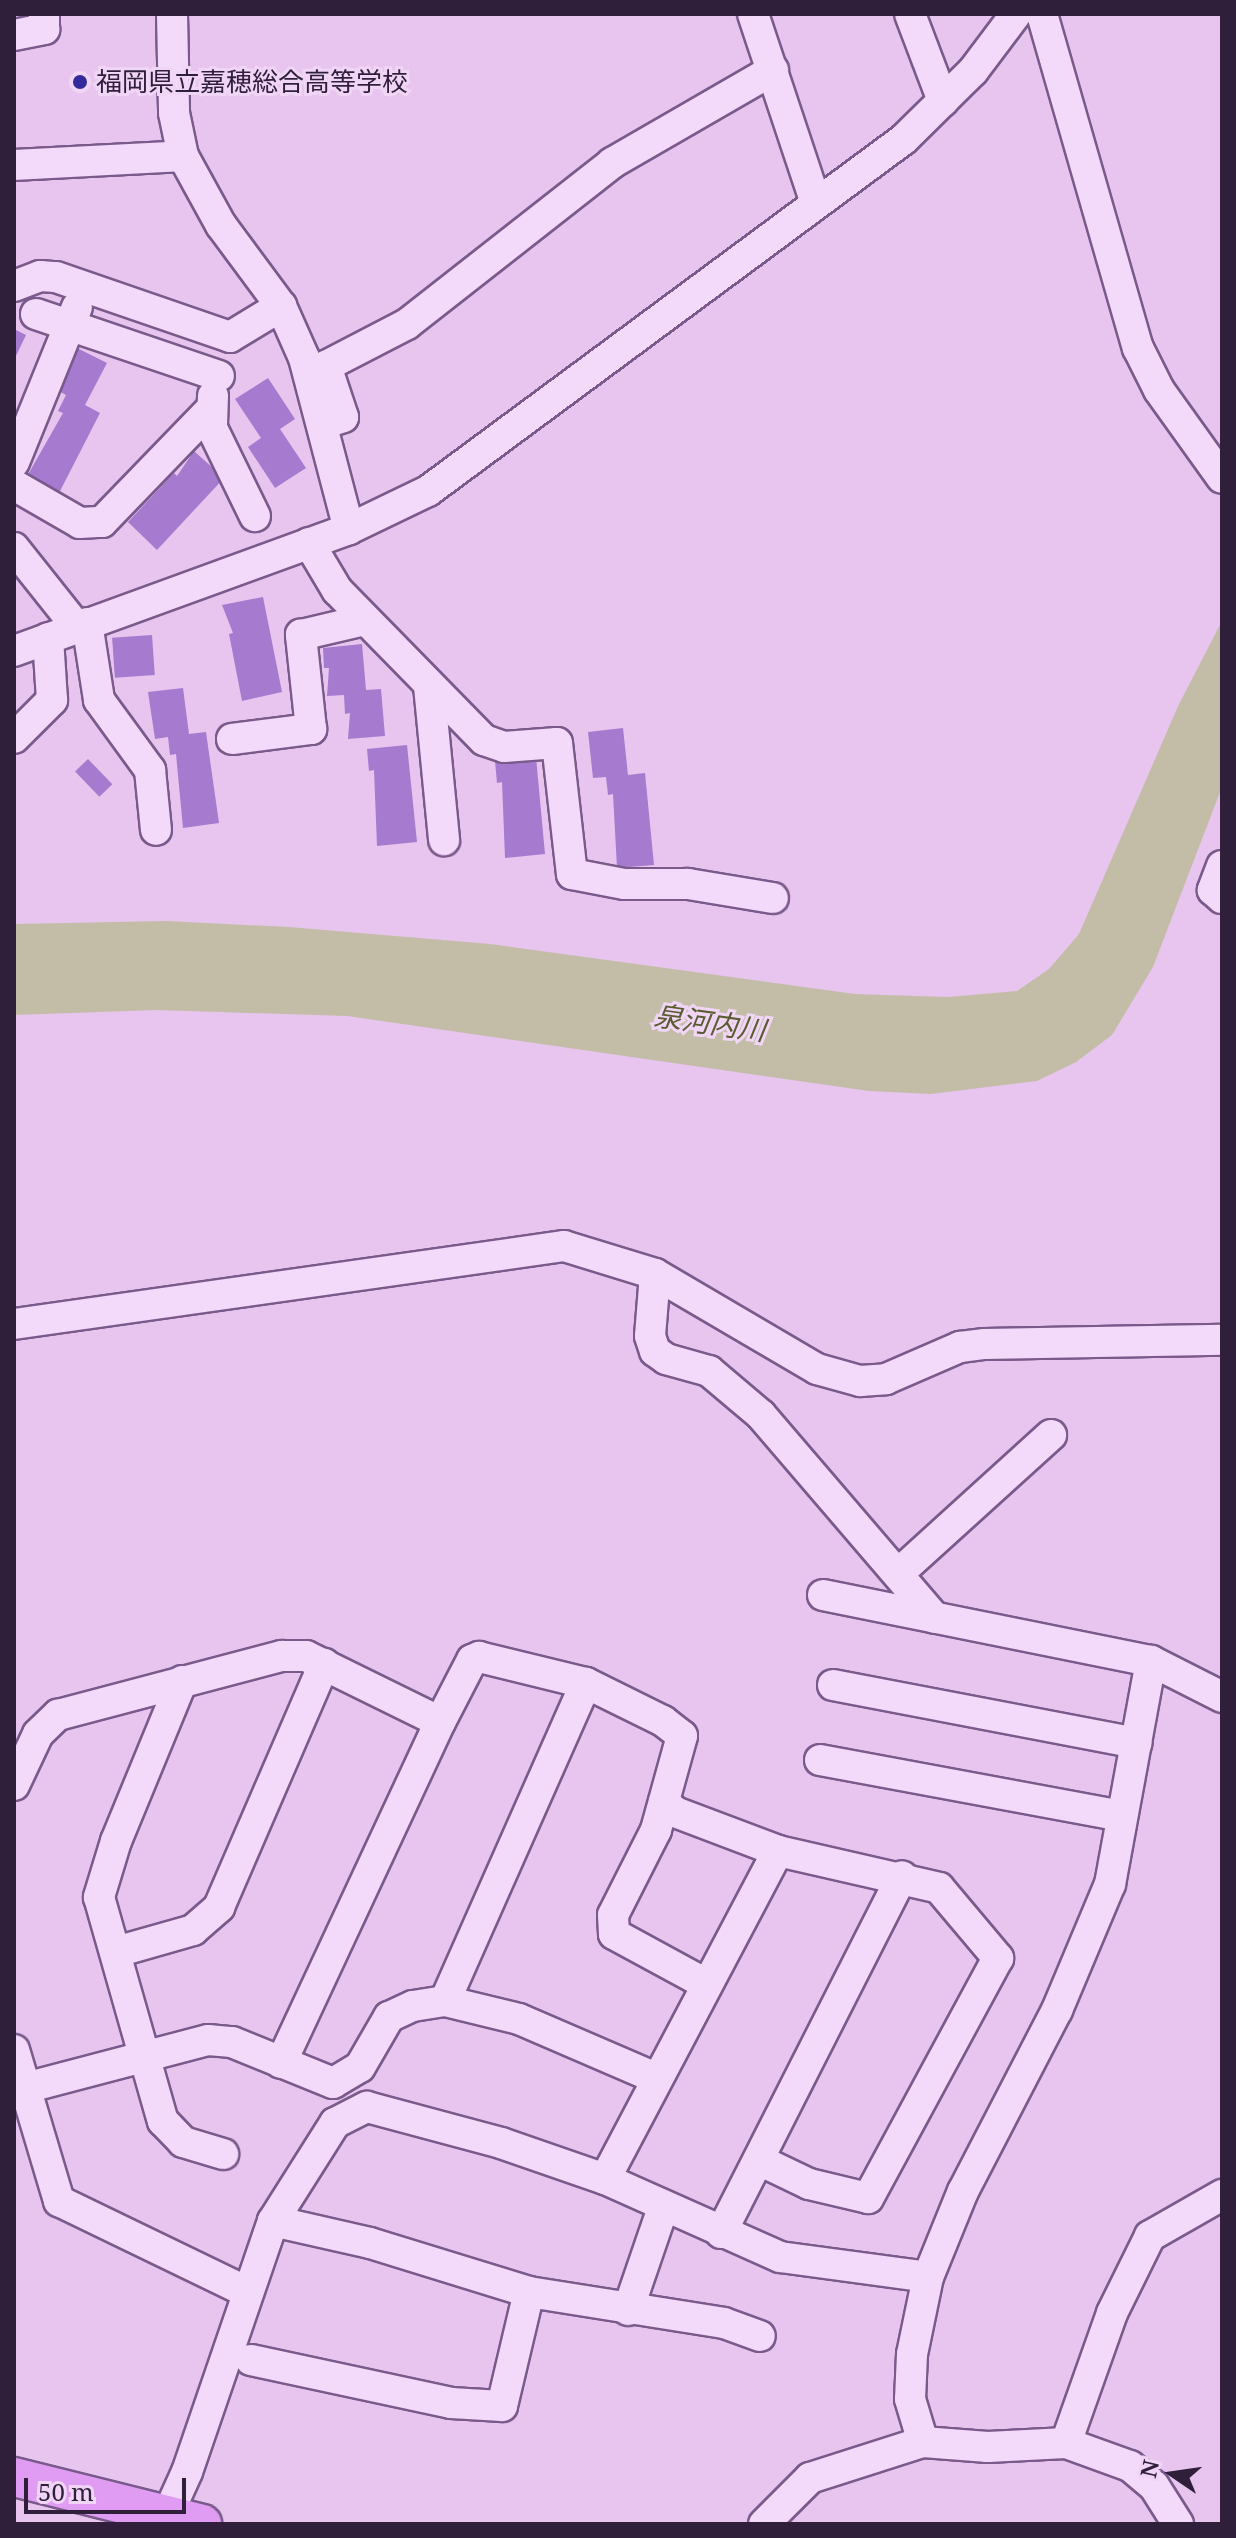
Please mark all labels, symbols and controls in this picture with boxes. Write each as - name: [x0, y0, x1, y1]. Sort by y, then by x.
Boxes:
- place label: 福岡県立嘉穂総合高等学校: [96, 66, 408, 98]
- marker: 福岡県立嘉穂総合高等学校: [71, 73, 89, 91]
- water label: 泉河内川: [652, 998, 768, 1046]
- north arrow: [1132, 2434, 1212, 2514]
- text: N: [1132, 2457, 1165, 2480]
- scale bar: [28, 2462, 190, 2512]
- text: 50 m: [38, 2475, 94, 2508]

